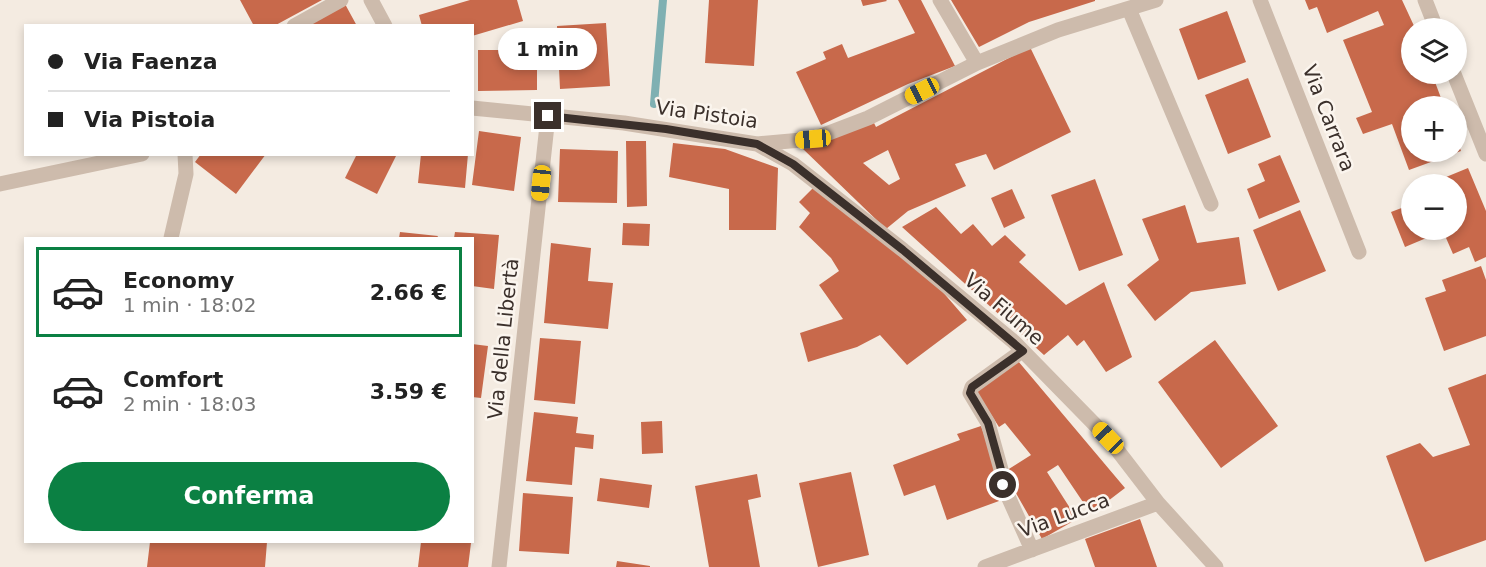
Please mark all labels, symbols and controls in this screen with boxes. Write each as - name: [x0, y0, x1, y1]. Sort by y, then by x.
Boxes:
- map controls: [1401, 18, 1467, 240]
- button: layers: [1401, 18, 1467, 84]
- callout: 1 min: [498, 29, 598, 71]
- text: 1 min: [516, 37, 579, 61]
- text: Via Faenza: [84, 49, 218, 74]
- street label: Via Carrara: [1298, 61, 1360, 175]
- car: [902, 75, 942, 107]
- street label: Via Pistoia: [654, 95, 760, 133]
- button: +: [1401, 96, 1467, 162]
- route end: [534, 102, 561, 129]
- text: Via Pistoia: [84, 107, 215, 132]
- car: [794, 128, 832, 150]
- car: [530, 164, 552, 202]
- button: −: [1401, 174, 1467, 240]
- street label: Via della Libertà: [483, 257, 523, 421]
- icon: car: [51, 265, 105, 319]
- text: Economy: [123, 268, 234, 293]
- street label: Via Fiume: [959, 268, 1049, 350]
- text: 2.66 €: [370, 280, 447, 305]
- text: 1 min · 18:02: [123, 293, 257, 317]
- icon: car: [51, 364, 105, 418]
- text: Comfort: [123, 367, 223, 392]
- text: 3.59 €: [370, 379, 447, 404]
- text: 2 min · 18:03: [123, 392, 257, 416]
- car: [1089, 419, 1127, 457]
- button: Conferma: [48, 462, 450, 531]
- route start: [989, 471, 1016, 498]
- street label: Via Lucca: [1015, 487, 1113, 543]

